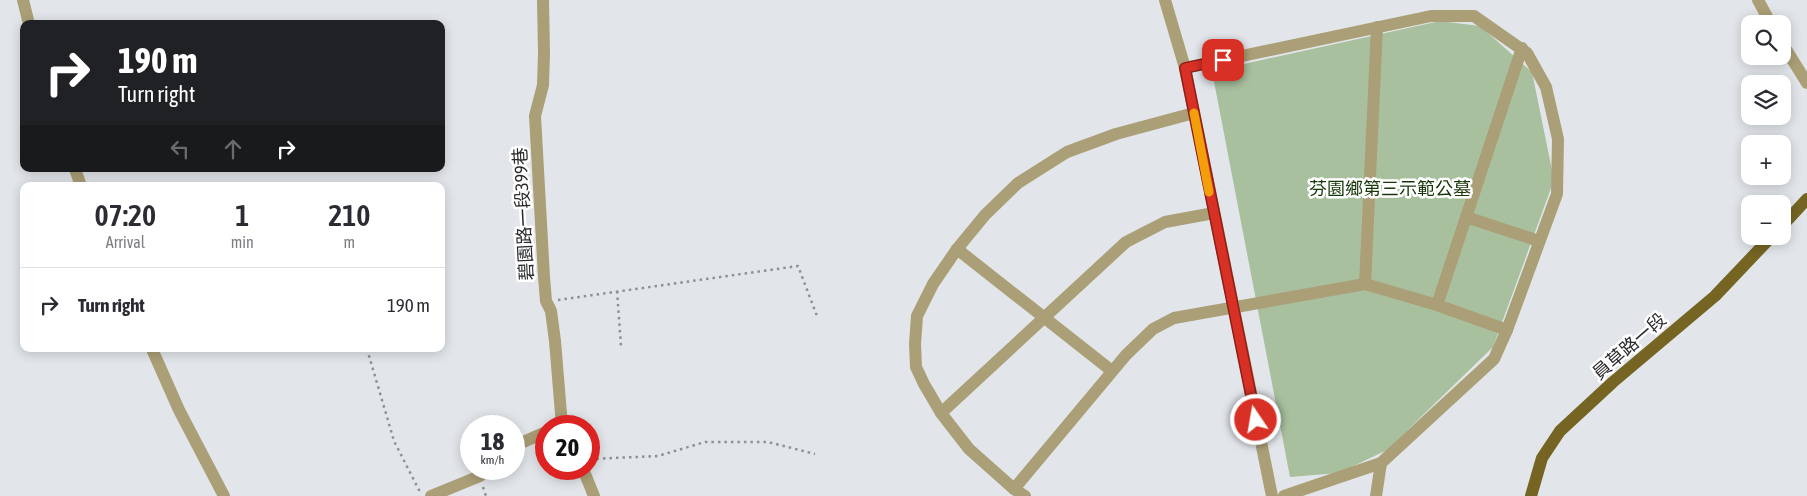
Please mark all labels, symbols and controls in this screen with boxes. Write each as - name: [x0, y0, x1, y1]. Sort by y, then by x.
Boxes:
- map controls: [1741, 15, 1791, 245]
- button: search: [1741, 15, 1791, 65]
- pin: [1202, 39, 1244, 81]
- icon: right: [35, 40, 100, 105]
- text: 190 m: [118, 40, 197, 80]
- icon: arrive: [1209, 46, 1237, 74]
- button: layers: [1741, 75, 1791, 125]
- text: Turn right: [118, 81, 195, 107]
- icon: left: [166, 135, 194, 163]
- icon: ahead: [219, 135, 247, 163]
- icon: right: [272, 135, 300, 163]
- button: +: [1741, 135, 1791, 185]
- street label: 碧園路一段399巷: [509, 147, 537, 281]
- park label: 芬園鄉第三示範公墓: [1309, 178, 1471, 199]
- button: −: [1741, 195, 1791, 245]
- text: 07:20: [94, 198, 156, 232]
- text: 1: [235, 198, 249, 232]
- text: 210: [328, 198, 370, 232]
- text: Arrival: [106, 233, 145, 251]
- text: min: [231, 233, 254, 251]
- text: m: [344, 233, 355, 251]
- icon: right: [35, 291, 63, 319]
- text: Turn right: [78, 294, 145, 316]
- text: 190 m: [387, 294, 430, 316]
- street label: 員草路一段: [1588, 309, 1670, 383]
- position arrow: [1229, 393, 1281, 445]
- speed limit sign: 20: [535, 415, 600, 480]
- text: 18: [481, 427, 504, 455]
- text: km/h: [481, 453, 504, 467]

